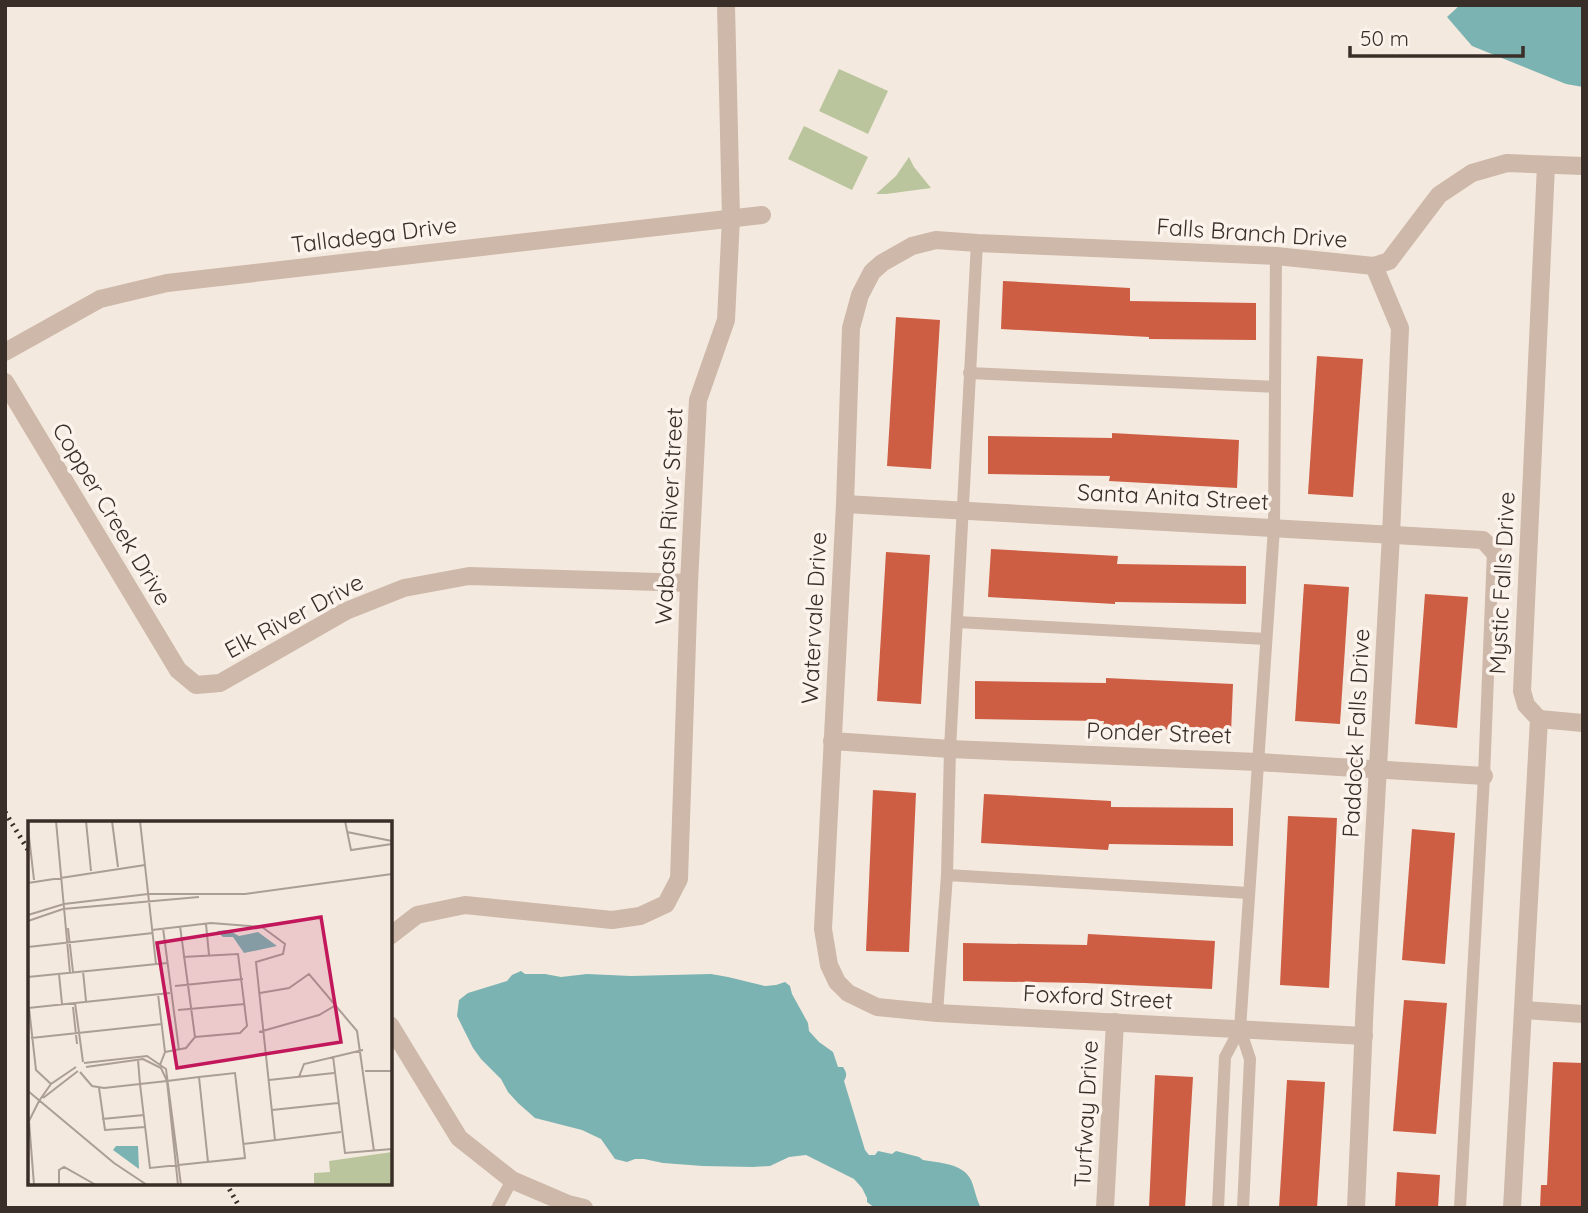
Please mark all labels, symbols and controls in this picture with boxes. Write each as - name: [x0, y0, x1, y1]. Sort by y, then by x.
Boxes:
- scale bar: [1350, 14, 1523, 58]
- text: 50 m: [1360, 25, 1409, 51]
- street label: Talladega Drive: [289, 210, 458, 259]
- street label: Falls Branch Drive: [1155, 211, 1349, 254]
- street label: Wabash River Street: [648, 406, 689, 625]
- street label: Copper Creek Drive: [46, 417, 178, 610]
- street label: Santa Anita Street: [1076, 477, 1270, 516]
- street label: Mystic Falls Drive: [1482, 491, 1521, 675]
- street label: Watervale Drive: [795, 531, 832, 705]
- street label: Elk River Drive: [219, 567, 368, 664]
- street label: Paddock Falls Drive: [1336, 628, 1375, 838]
- street label: Ponder Street: [1086, 715, 1232, 750]
- inset map: [28, 821, 392, 1185]
- street label: Foxford Street: [1022, 978, 1174, 1015]
- street label: Turfway Drive: [1067, 1040, 1104, 1188]

